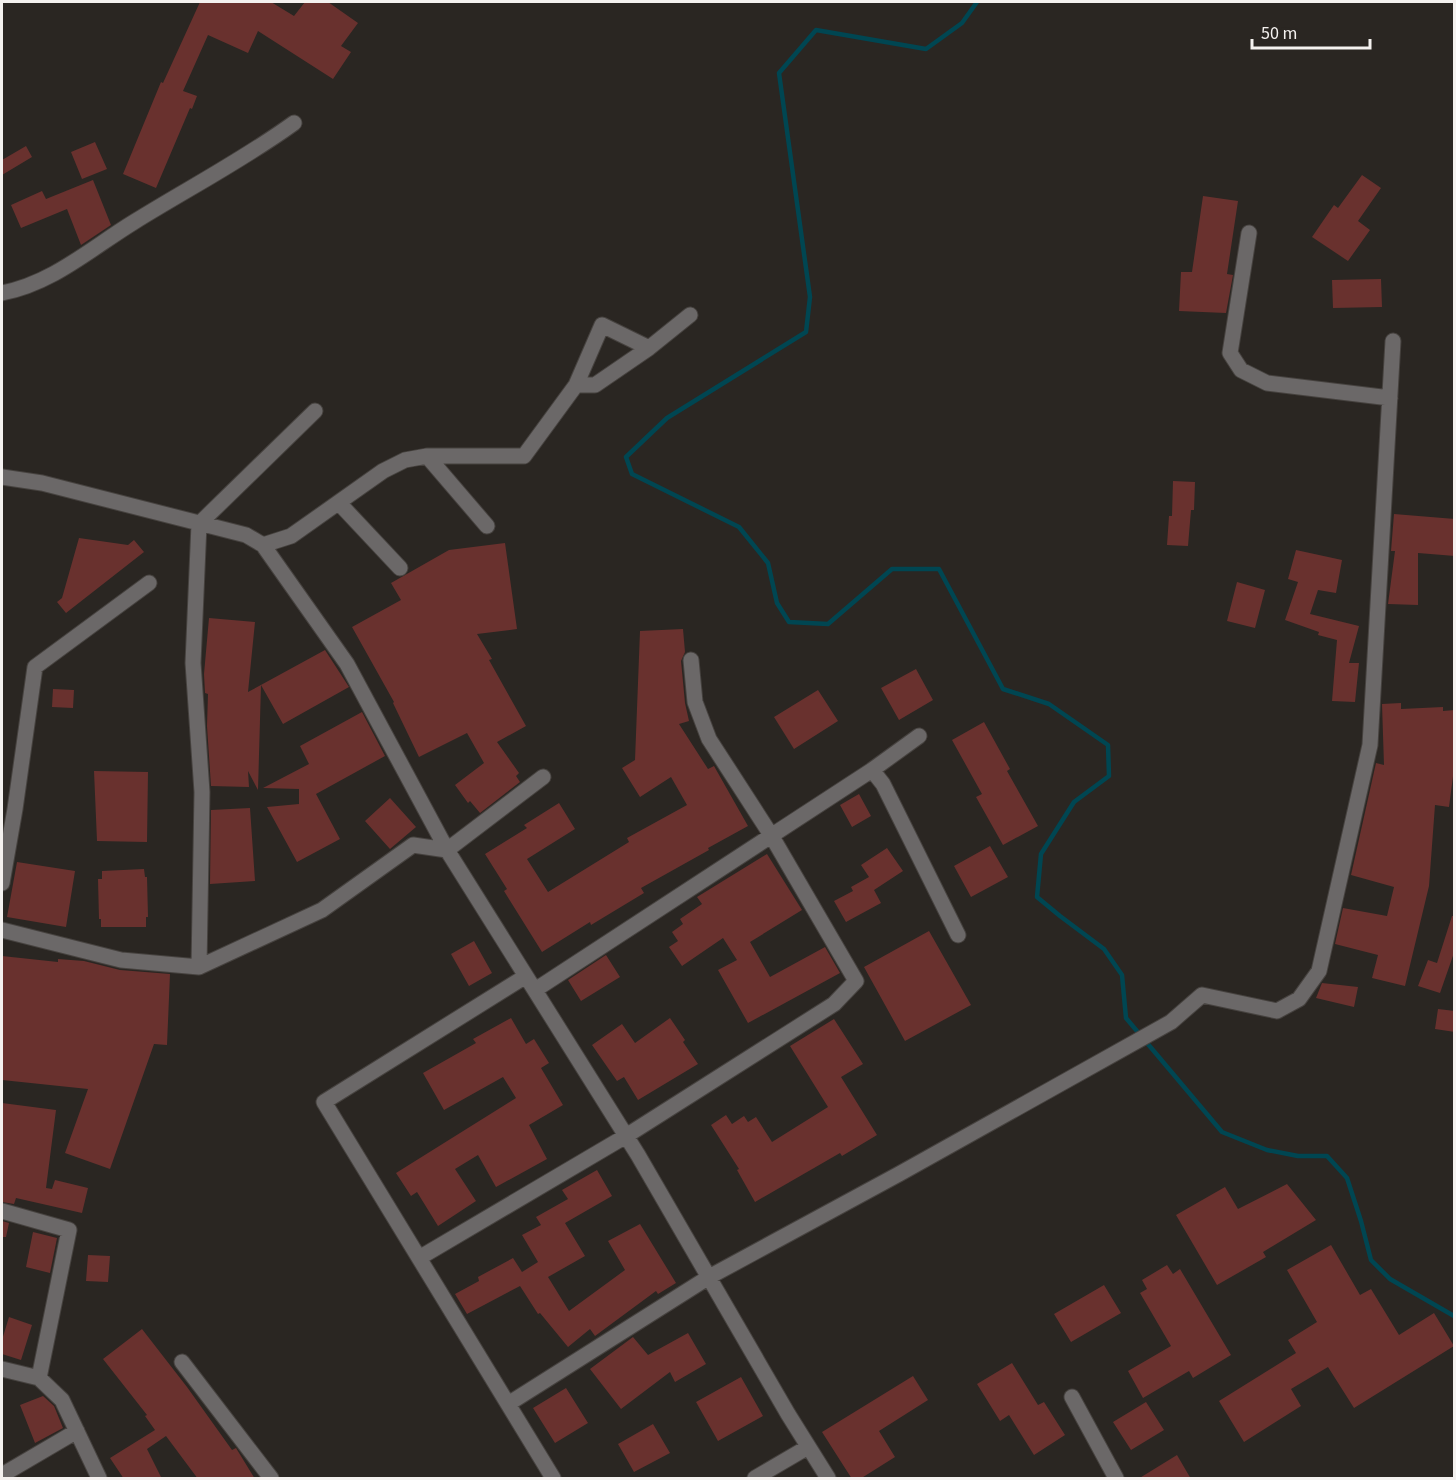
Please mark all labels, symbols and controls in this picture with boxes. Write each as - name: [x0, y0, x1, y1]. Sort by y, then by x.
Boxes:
- scale bar: [1252, 12, 1370, 50]
- text: 50 m: [1261, 21, 1297, 46]

